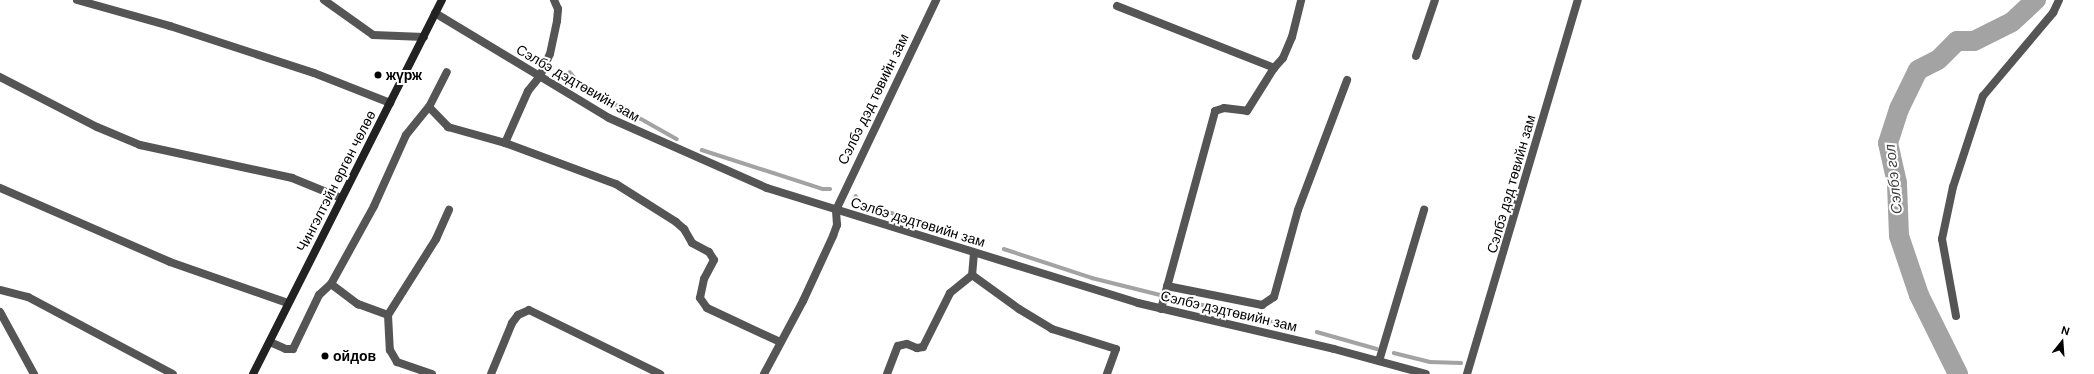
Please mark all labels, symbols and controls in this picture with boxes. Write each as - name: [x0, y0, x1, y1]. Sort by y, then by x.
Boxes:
- street label: Сэлбэ дэд төвийн зам: [834, 31, 912, 167]
- street label: Сэлбэ дэдтөвийн зам: [513, 41, 643, 125]
- place label: жүрж: [386, 67, 422, 83]
- marker: жүрж: [373, 70, 383, 80]
- street label: Чингэлтэйн өргөн чөлөө: [293, 107, 379, 255]
- street label: Сэлбэ дэд төвийн зам: [1483, 113, 1539, 255]
- water label: Сэлбэ гол: [1881, 143, 1907, 215]
- street label: Сэлбэ дэдтөвийн зам: [849, 194, 987, 250]
- street label: Сэлбэ дэдтөвийн зам: [1159, 287, 1299, 335]
- north arrow: [2042, 322, 2082, 362]
- text: N: [2060, 323, 2071, 338]
- place label: ойдов: [333, 348, 376, 364]
- marker: ойдов: [320, 351, 330, 361]

